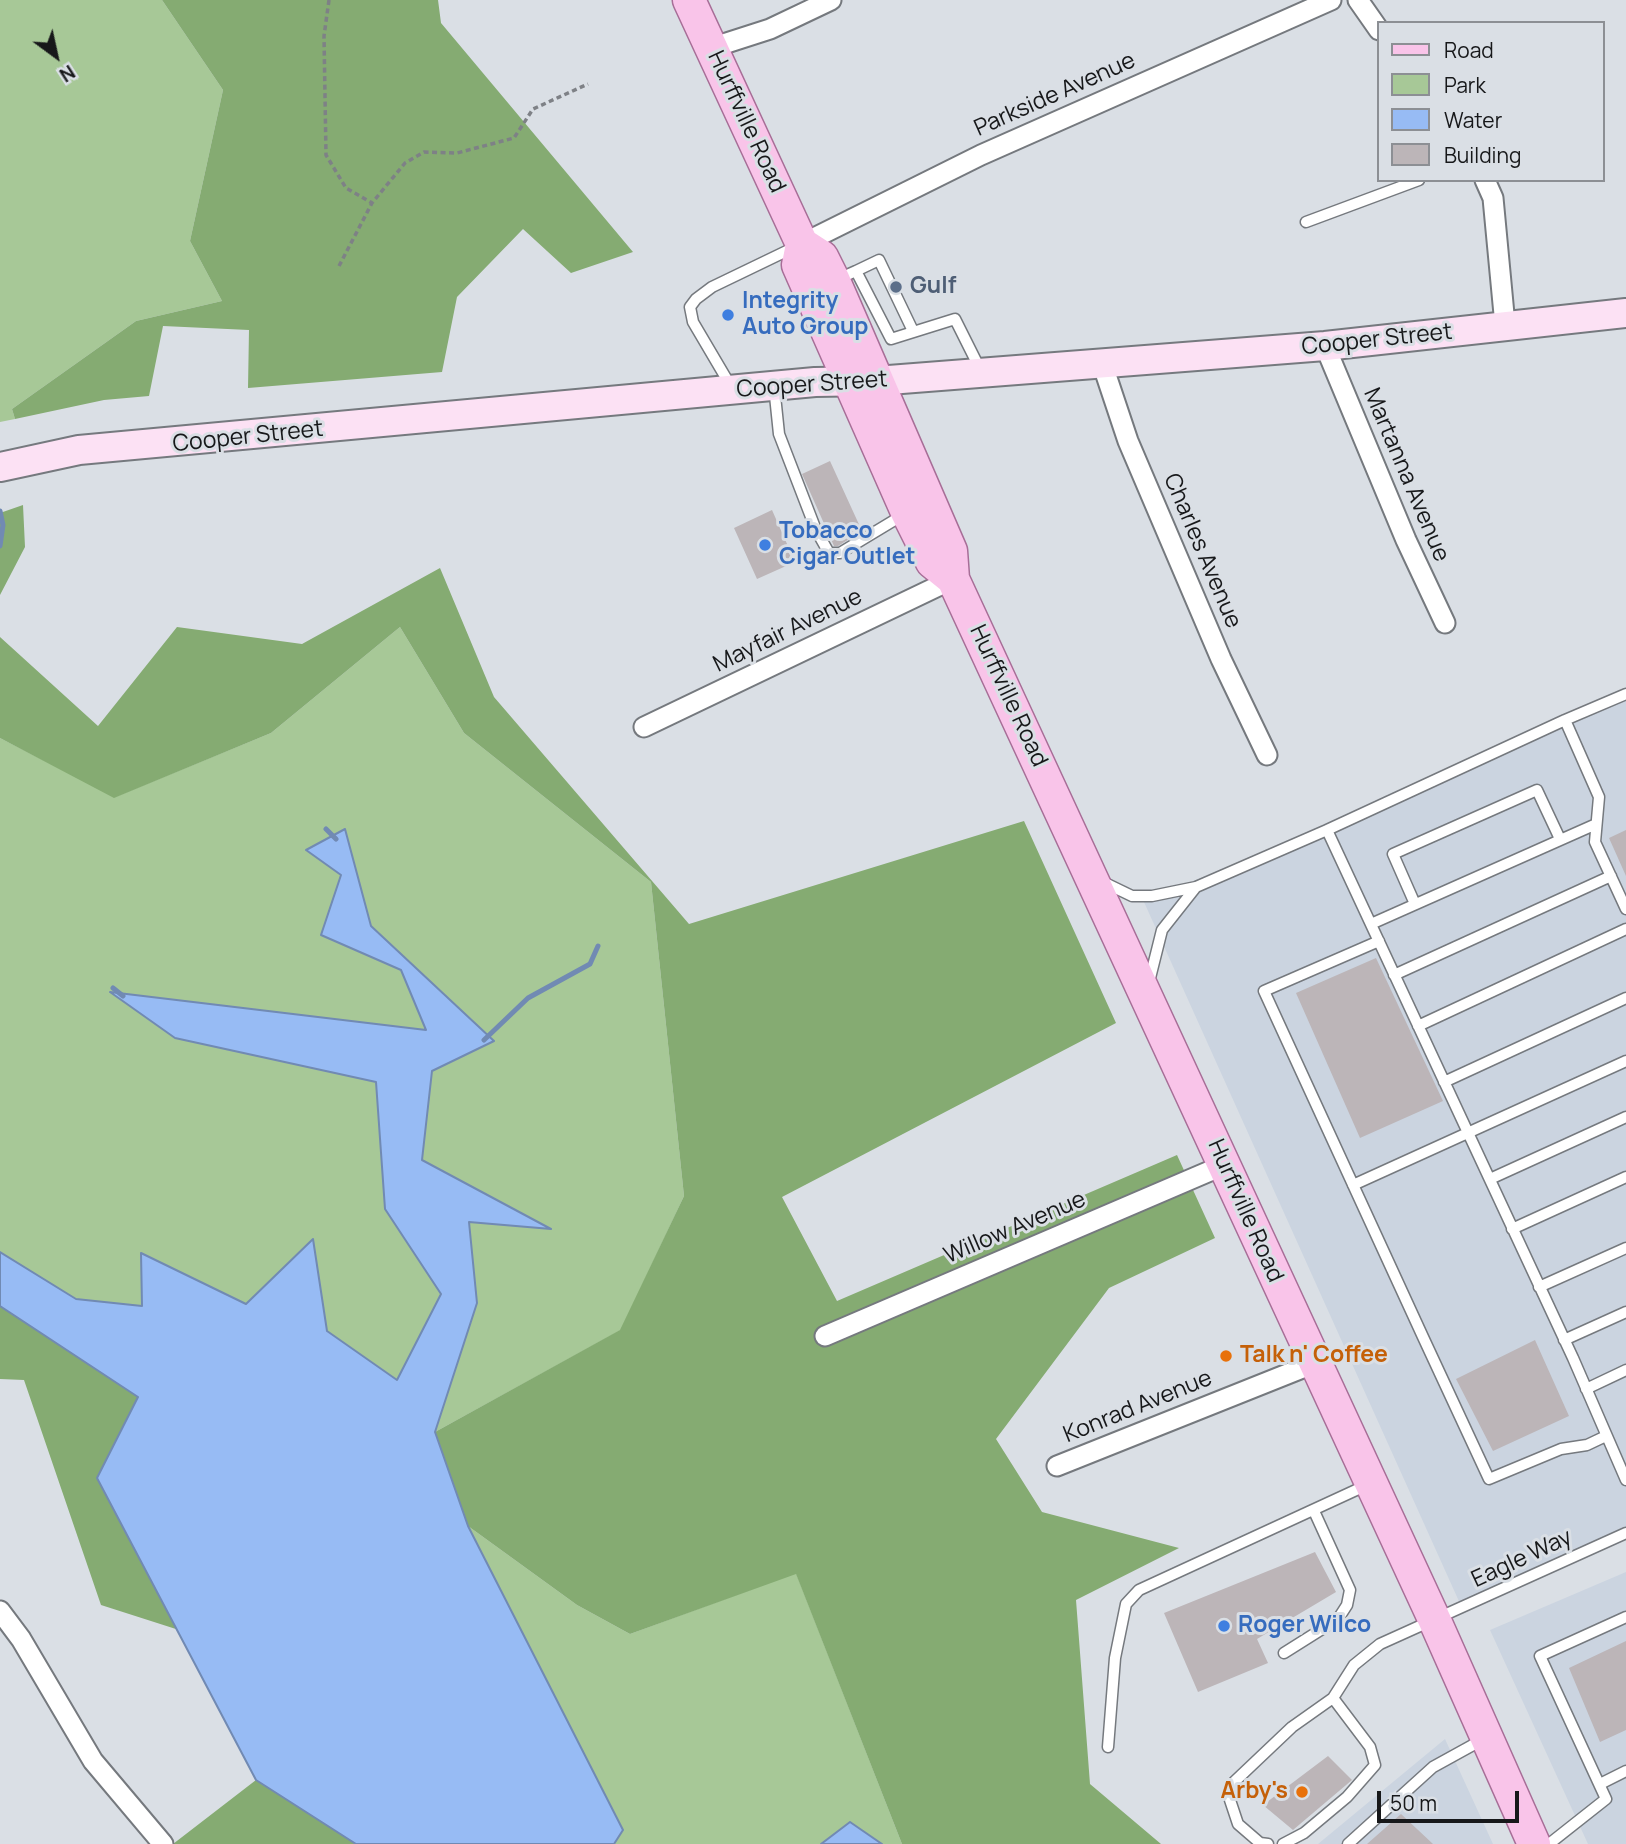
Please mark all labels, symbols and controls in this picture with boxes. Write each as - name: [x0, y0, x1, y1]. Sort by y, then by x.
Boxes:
- north arrow: [21, 21, 91, 91]
- legend: [1378, 21, 1605, 182]
- text: Road: [1444, 36, 1494, 64]
- street label: Hurffville Road: [701, 47, 791, 197]
- street label: Parkside Avenue: [970, 47, 1140, 143]
- text: N: [55, 59, 80, 88]
- text: Park: [1444, 71, 1486, 99]
- text: Water: [1444, 106, 1502, 134]
- text: Building: [1444, 141, 1521, 169]
- place label: Gulf: [910, 273, 956, 301]
- marker: Gulf: [888, 279, 904, 295]
- place label: Integrity Auto Group: [742, 288, 868, 342]
- marker: Integrity Auto Group: [720, 307, 736, 323]
- street label: Cooper Street: [1300, 318, 1454, 362]
- street label: Cooper Street: [736, 366, 888, 404]
- street label: Martanna Avenue: [1357, 384, 1455, 566]
- street label: Cooper Street: [171, 415, 325, 459]
- street label: Charles Avenue: [1157, 469, 1247, 633]
- place label: Tobacco Cigar Outlet: [779, 518, 915, 572]
- marker: Tobacco Cigar Outlet: [757, 537, 773, 553]
- street label: Mayfair Avenue: [709, 583, 867, 679]
- street label: Hurffville Road: [963, 621, 1053, 771]
- street label: Hurffville Road: [1201, 1135, 1289, 1287]
- street label: Willow Avenue: [940, 1186, 1090, 1270]
- place label: Talk n' Coffee: [1240, 1342, 1388, 1370]
- marker: Talk n' Coffee: [1218, 1348, 1234, 1364]
- street label: Konrad Avenue: [1060, 1365, 1216, 1449]
- street label: Eagle Way: [1467, 1524, 1577, 1594]
- place label: Roger Wilco: [1238, 1612, 1371, 1640]
- marker: Roger Wilco: [1216, 1618, 1232, 1634]
- place label: Arby's: [1221, 1778, 1288, 1806]
- scale bar: [1381, 1778, 1523, 1822]
- marker: Arby's: [1294, 1784, 1310, 1800]
- text: 50 m: [1390, 1789, 1437, 1817]

